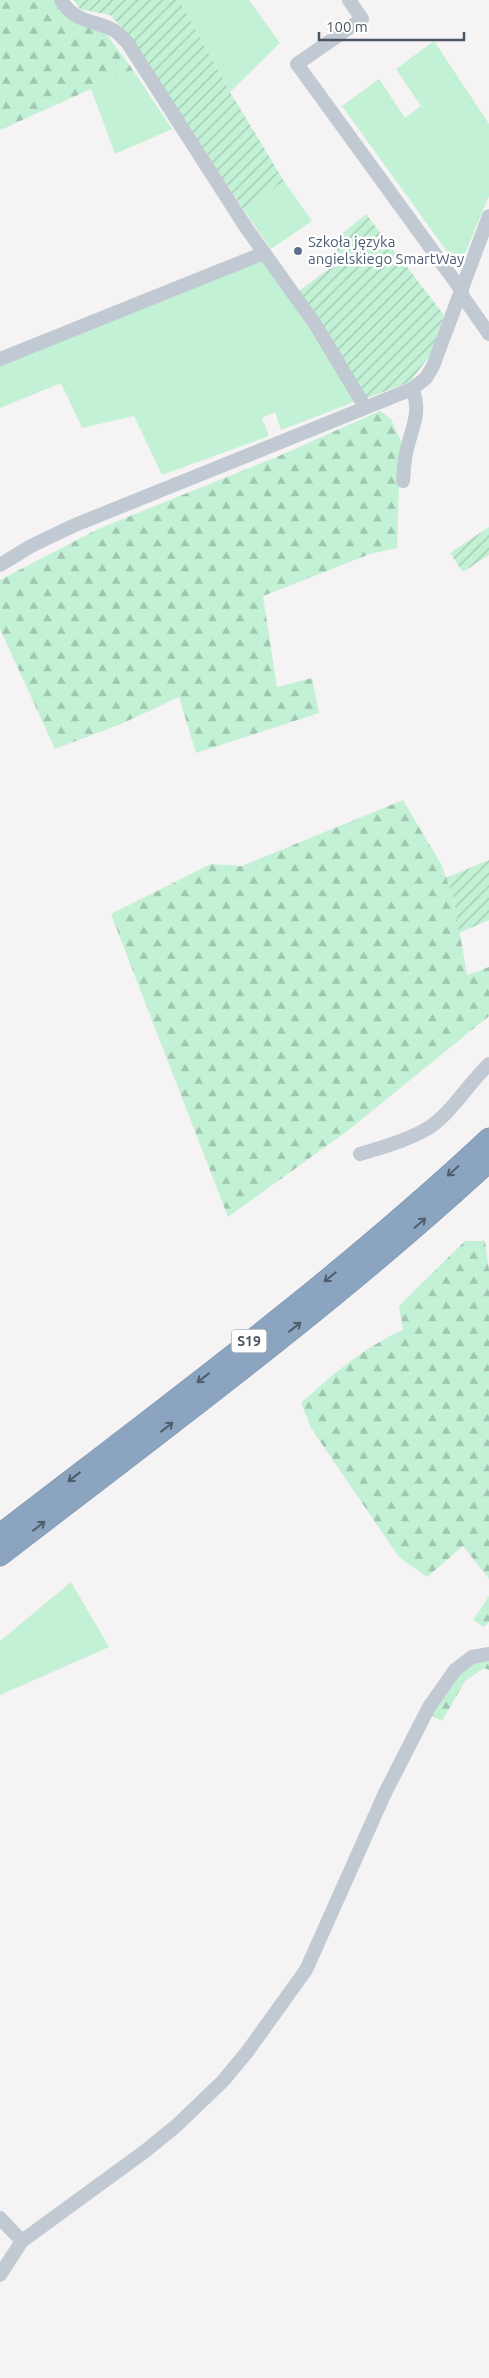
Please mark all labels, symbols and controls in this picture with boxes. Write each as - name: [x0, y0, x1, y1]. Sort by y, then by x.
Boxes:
- scale bar: [319, 10, 464, 42]
- text: 100 m: [326, 18, 368, 35]
- place label: Szkoła języka angielskiego SmartWay: [308, 233, 464, 267]
- marker: Szkoła języka angielskiego SmartWay: [292, 245, 304, 257]
- one-way arrow: [447, 1165, 460, 1177]
- one-way arrow: [414, 1217, 427, 1229]
- one-way arrow: [324, 1271, 337, 1282]
- one-way arrow: [289, 1321, 302, 1332]
- road number: S19: [232, 1330, 266, 1352]
- one-way arrow: [197, 1372, 210, 1383]
- one-way arrow: [160, 1421, 173, 1432]
- one-way arrow: [67, 1472, 81, 1482]
- one-way arrow: [32, 1521, 46, 1531]

